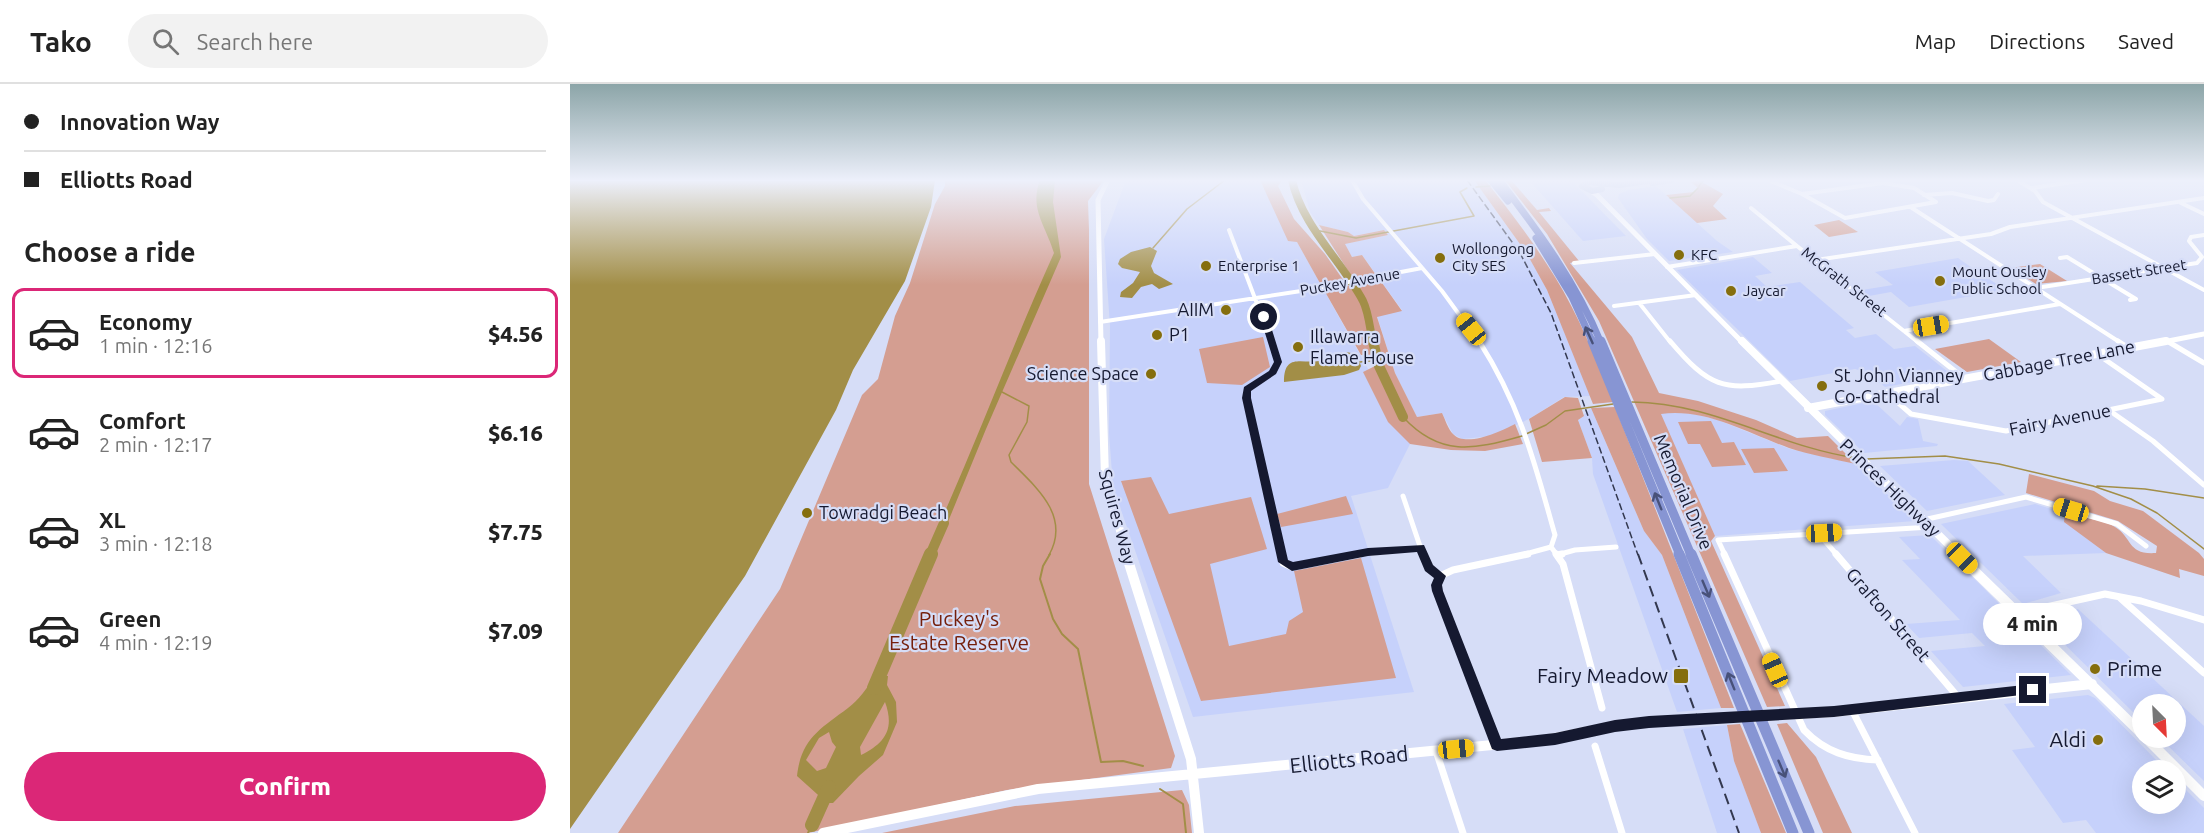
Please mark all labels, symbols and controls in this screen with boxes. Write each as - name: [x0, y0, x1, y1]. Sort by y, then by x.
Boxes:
- search box: [128, 14, 548, 68]
- icon: search: [149, 25, 182, 58]
- text: Tako: [30, 26, 92, 57]
- text: Search here: [197, 29, 313, 54]
- text: Map: [1915, 29, 1956, 53]
- text: Directions: [1989, 29, 2085, 53]
- text: Saved: [2118, 29, 2174, 53]
- text: Innovation Way: [60, 109, 219, 134]
- text: Elliotts Road: [60, 167, 193, 192]
- text: Choose a ride: [24, 237, 196, 267]
- place label: Wollongong City SES: [1452, 240, 1534, 274]
- street label: McGrath Street: [1798, 243, 1890, 320]
- place label: KFC: [1691, 246, 1717, 263]
- marker: KFC: [1672, 248, 1686, 262]
- marker: Wollongong City SES: [1433, 251, 1447, 265]
- street label: Bassett Street: [2090, 256, 2188, 287]
- place label: Enterprise 1: [1218, 257, 1300, 274]
- marker: Enterprise 1: [1199, 259, 1213, 273]
- place label: Mount Ousley Public School: [1952, 263, 2046, 297]
- street label: Puckey Avenue: [1299, 264, 1401, 299]
- marker: Mount Ousley Public School: [1933, 274, 1947, 288]
- place label: Jaycar: [1743, 282, 1786, 299]
- marker: Jaycar: [1724, 284, 1738, 298]
- place label: AIIM: [1177, 299, 1214, 319]
- marker: AIIM: [1219, 303, 1233, 317]
- route start: [1250, 303, 1277, 330]
- icon: car: [27, 306, 81, 360]
- text: Economy: [99, 309, 192, 334]
- car: [1453, 309, 1489, 349]
- car: [1912, 314, 1950, 338]
- text: $4.56: [488, 321, 543, 346]
- place label: P1: [1169, 324, 1190, 344]
- place label: Illawarra Flame House: [1310, 326, 1414, 367]
- one-way arrow: [1583, 327, 1595, 345]
- marker: P1: [1150, 328, 1164, 342]
- text: 1 min · 12:16: [99, 334, 213, 357]
- street label: Cabbage Tree Lane: [1981, 336, 2136, 385]
- marker: Illawarra Flame House: [1291, 340, 1305, 354]
- place label: Science Space: [1027, 363, 1139, 383]
- place label: St John Vianney Co-Cathedral: [1834, 365, 1964, 406]
- marker: Science Space: [1144, 367, 1158, 381]
- marker: St John Vianney Co-Cathedral: [1815, 379, 1829, 393]
- street label: Fairy Avenue: [2007, 399, 2112, 439]
- icon: car: [27, 405, 81, 459]
- text: Comfort: [99, 408, 186, 433]
- text: $6.16: [488, 420, 543, 445]
- street label: Memorial Drive: [1651, 431, 1717, 552]
- text: 2 min · 12:17: [99, 433, 213, 456]
- street label: Princes Highway: [1836, 434, 1945, 540]
- street label: Squires Way: [1096, 467, 1140, 567]
- one-way arrow: [1652, 492, 1663, 510]
- car: [2051, 496, 2091, 524]
- place label: Towradgi Beach: [819, 502, 947, 522]
- icon: car: [27, 504, 81, 558]
- marker: Towradgi Beach: [800, 506, 814, 520]
- text: XL: [99, 507, 126, 532]
- text: $7.75: [488, 519, 543, 544]
- car: [1806, 523, 1842, 543]
- text: 3 min · 12:18: [99, 532, 213, 555]
- car: [1943, 539, 1981, 577]
- street label: Grafton Street: [1843, 564, 1935, 665]
- one-way arrow: [1701, 579, 1712, 597]
- icon: car: [27, 603, 81, 657]
- callout: 4 min: [1984, 603, 2082, 645]
- text: Green: [99, 606, 161, 631]
- park label: Puckey's Estate Reserve: [889, 606, 1029, 654]
- text: 4 min: [2007, 612, 2058, 635]
- text: $7.09: [488, 618, 543, 643]
- text: 4 min · 12:19: [99, 631, 213, 654]
- car: [1759, 650, 1791, 690]
- place label: Prime: [2107, 656, 2162, 680]
- marker: Prime: [2088, 662, 2102, 676]
- place label: Fairy Meadow: [1537, 663, 1668, 687]
- marker: Fairy Meadow: [1672, 667, 1690, 685]
- one-way arrow: [1725, 673, 1736, 691]
- route end: [2019, 676, 2046, 703]
- north arrow: [2132, 694, 2186, 748]
- map controls: [2132, 694, 2186, 814]
- place label: Aldi: [2049, 727, 2086, 751]
- marker: Aldi: [2091, 733, 2105, 747]
- car: [1437, 738, 1475, 760]
- street label: Elliotts Road: [1288, 741, 1409, 777]
- button: Confirm: [24, 752, 546, 821]
- one-way arrow: [1777, 759, 1788, 777]
- button: layers: [2132, 760, 2186, 814]

